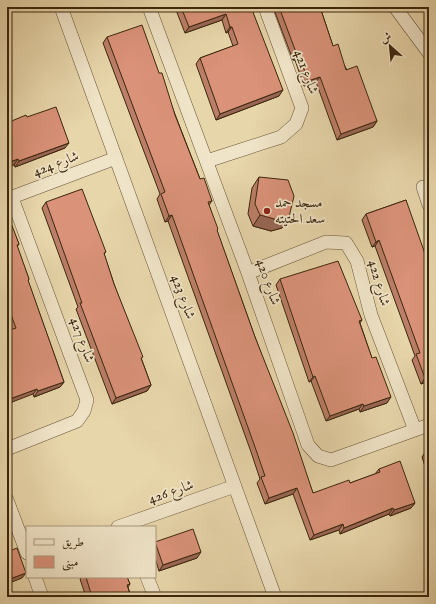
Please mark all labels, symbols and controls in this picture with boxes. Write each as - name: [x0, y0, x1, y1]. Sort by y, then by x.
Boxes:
- north arrow: [370, 26, 410, 66]
- text: ش: [378, 29, 394, 47]
- street label: شارع 421: [288, 47, 322, 97]
- street label: شارع 424: [31, 147, 82, 183]
- place label: مسجد حمد سعد الحتيته: [275, 194, 325, 228]
- marker: مسجد حمد سعد الحتيته: [262, 206, 272, 216]
- street label: شارع 420: [250, 257, 284, 308]
- street label: شارع 422: [362, 258, 394, 309]
- street label: شارع 423: [165, 272, 199, 322]
- street label: شارع 427: [64, 315, 99, 366]
- street label: شارع 426: [146, 476, 197, 510]
- legend: [26, 526, 156, 578]
- text: طريق: [62, 535, 84, 550]
- text: مبنى: [62, 555, 78, 571]

